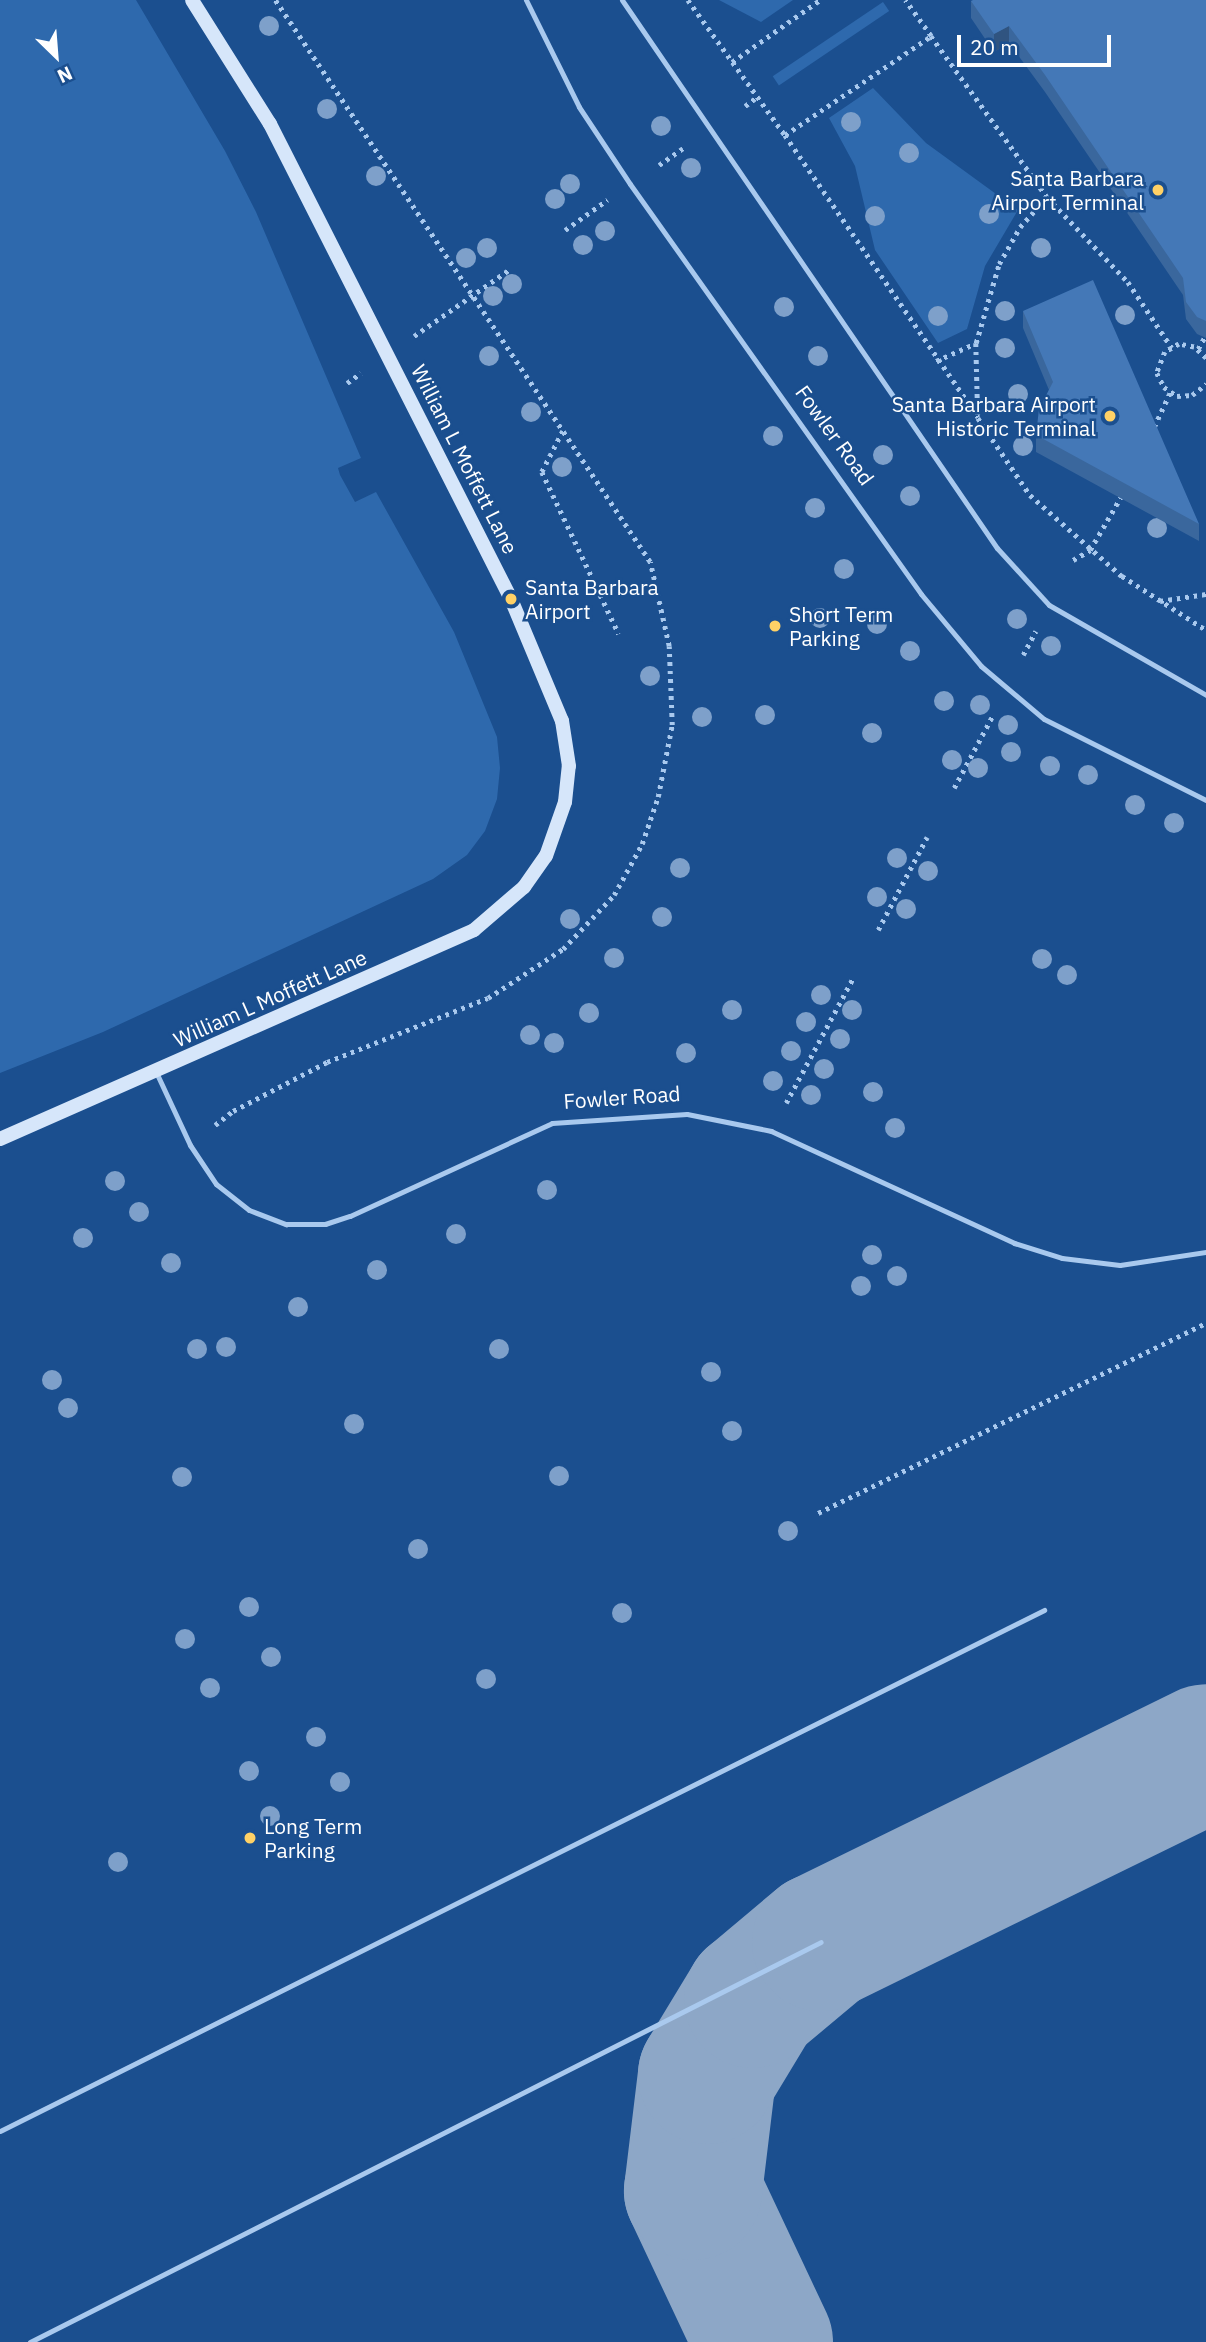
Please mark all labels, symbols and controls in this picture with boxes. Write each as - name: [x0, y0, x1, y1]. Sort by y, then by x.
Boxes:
- north arrow: [21, 21, 91, 91]
- scale bar: [961, 21, 1115, 65]
- text: 20 m: [970, 33, 1019, 61]
- text: N: [54, 61, 76, 89]
- place label: Santa Barbara Airport Terminal: [991, 165, 1144, 215]
- marker: Santa Barbara Airport Terminal: [1150, 182, 1166, 198]
- street label: William L Moffett Lane: [406, 360, 524, 558]
- street label: Fowler Road: [790, 380, 880, 490]
- place label: Santa Barbara Airport Historic Terminal: [892, 391, 1096, 441]
- marker: Santa Barbara Airport Historic Terminal: [1102, 408, 1118, 424]
- place label: Santa Barbara Airport: [525, 574, 659, 624]
- marker: Santa Barbara Airport: [503, 591, 519, 607]
- place label: Short Term Parking: [789, 601, 893, 651]
- marker: Short Term Parking: [767, 618, 783, 634]
- street label: William L Moffett Lane: [169, 944, 371, 1052]
- street label: Fowler Road: [563, 1080, 681, 1114]
- place label: Long Term Parking: [264, 1813, 362, 1863]
- marker: Long Term Parking: [242, 1830, 258, 1846]

